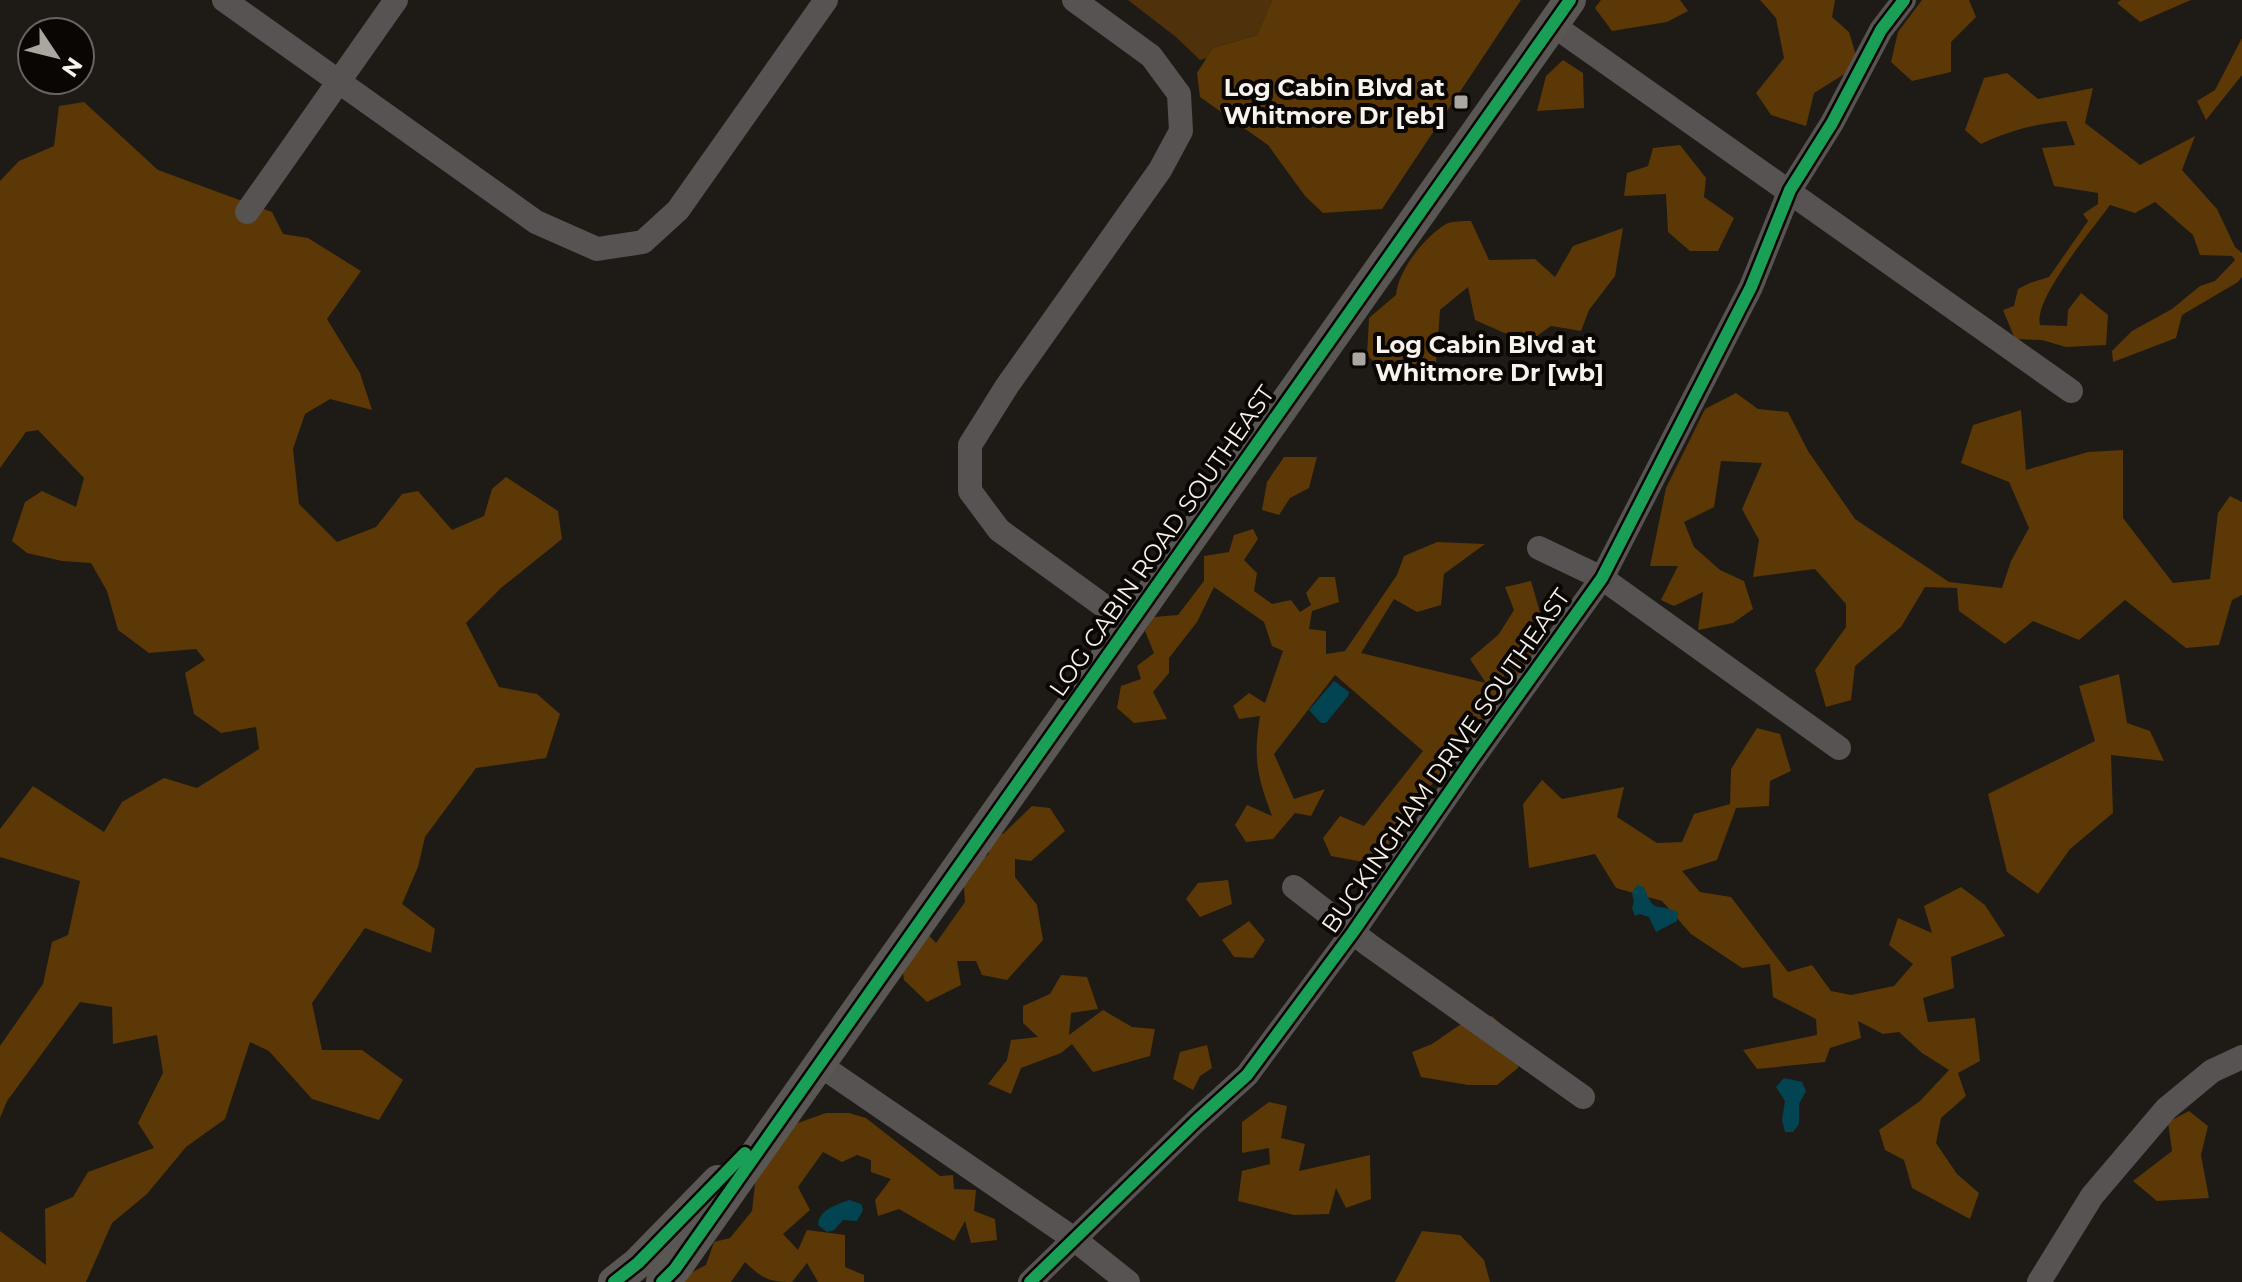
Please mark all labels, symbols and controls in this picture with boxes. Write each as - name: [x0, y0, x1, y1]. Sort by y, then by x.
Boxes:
- north arrow: [16, 16, 96, 96]
- text: N: [56, 52, 88, 82]
- place label: Log Cabin Blvd at Whitmore Dr [eb]: [1224, 73, 1446, 130]
- marker: Log Cabin Blvd at Whitmore Dr [eb]: [1452, 93, 1470, 111]
- place label: Log Cabin Blvd at Whitmore Dr [wb]: [1375, 330, 1604, 387]
- marker: Log Cabin Blvd at Whitmore Dr [wb]: [1350, 350, 1368, 368]
- street label: LOG CABIN ROAD SOUTHEAST: [1043, 380, 1280, 702]
- street label: BUCKINGHAM DRIVE SOUTHEAST: [1315, 583, 1576, 938]

